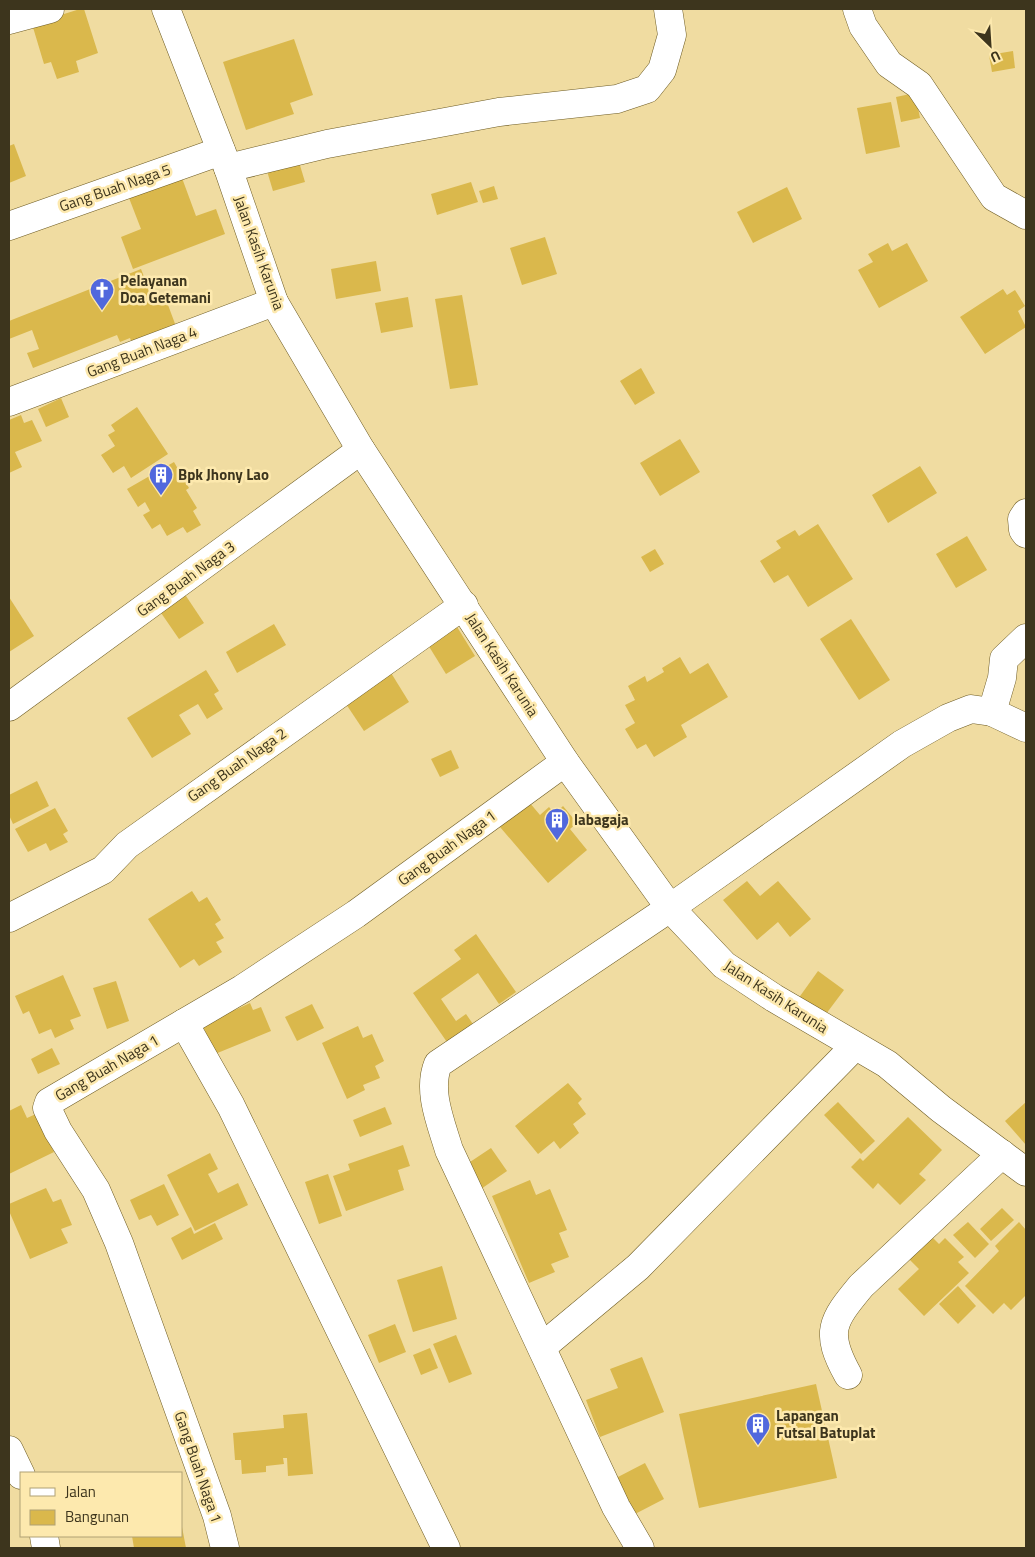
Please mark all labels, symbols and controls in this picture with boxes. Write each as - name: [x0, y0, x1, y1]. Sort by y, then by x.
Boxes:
- north arrow: [965, 20, 1015, 70]
- text: U: [987, 46, 1004, 69]
- street label: Gang Buah Naga 5: [56, 158, 174, 217]
- street label: Jalan Kasih Karunia: [228, 193, 291, 314]
- place label: Pelayanan Doa Getemani: [120, 269, 211, 309]
- church icon: Pelayanan Doa Getemani: [89, 277, 115, 311]
- street label: Gang Buah Naga 4: [83, 320, 200, 383]
- building icon: Bpk Jhony Lao: [148, 462, 174, 496]
- place label: Bpk Jhony Lao: [178, 463, 269, 486]
- street label: Gang Buah Naga 3: [132, 535, 240, 622]
- street label: Jalan Kasih Karunia: [460, 608, 545, 722]
- street label: Gang Buah Naga 2: [182, 722, 291, 807]
- street label: Gang Buah Naga 1: [393, 804, 501, 891]
- building icon: labagaja: [544, 807, 570, 841]
- place label: labagaja: [574, 808, 629, 831]
- street label: Jalan Kasih Karunia: [720, 954, 833, 1039]
- street label: Gang Buah Naga 1: [51, 1028, 163, 1107]
- place label: Lapangan Futsal Batuplat: [776, 1404, 876, 1444]
- street label: Gang Buah Naga 1: [169, 1408, 228, 1526]
- building icon: Lapangan Futsal Batuplat: [745, 1412, 771, 1446]
- legend: [20, 1472, 182, 1537]
- text: Jalan: [65, 1480, 96, 1503]
- text: Bangunan: [65, 1505, 129, 1528]

